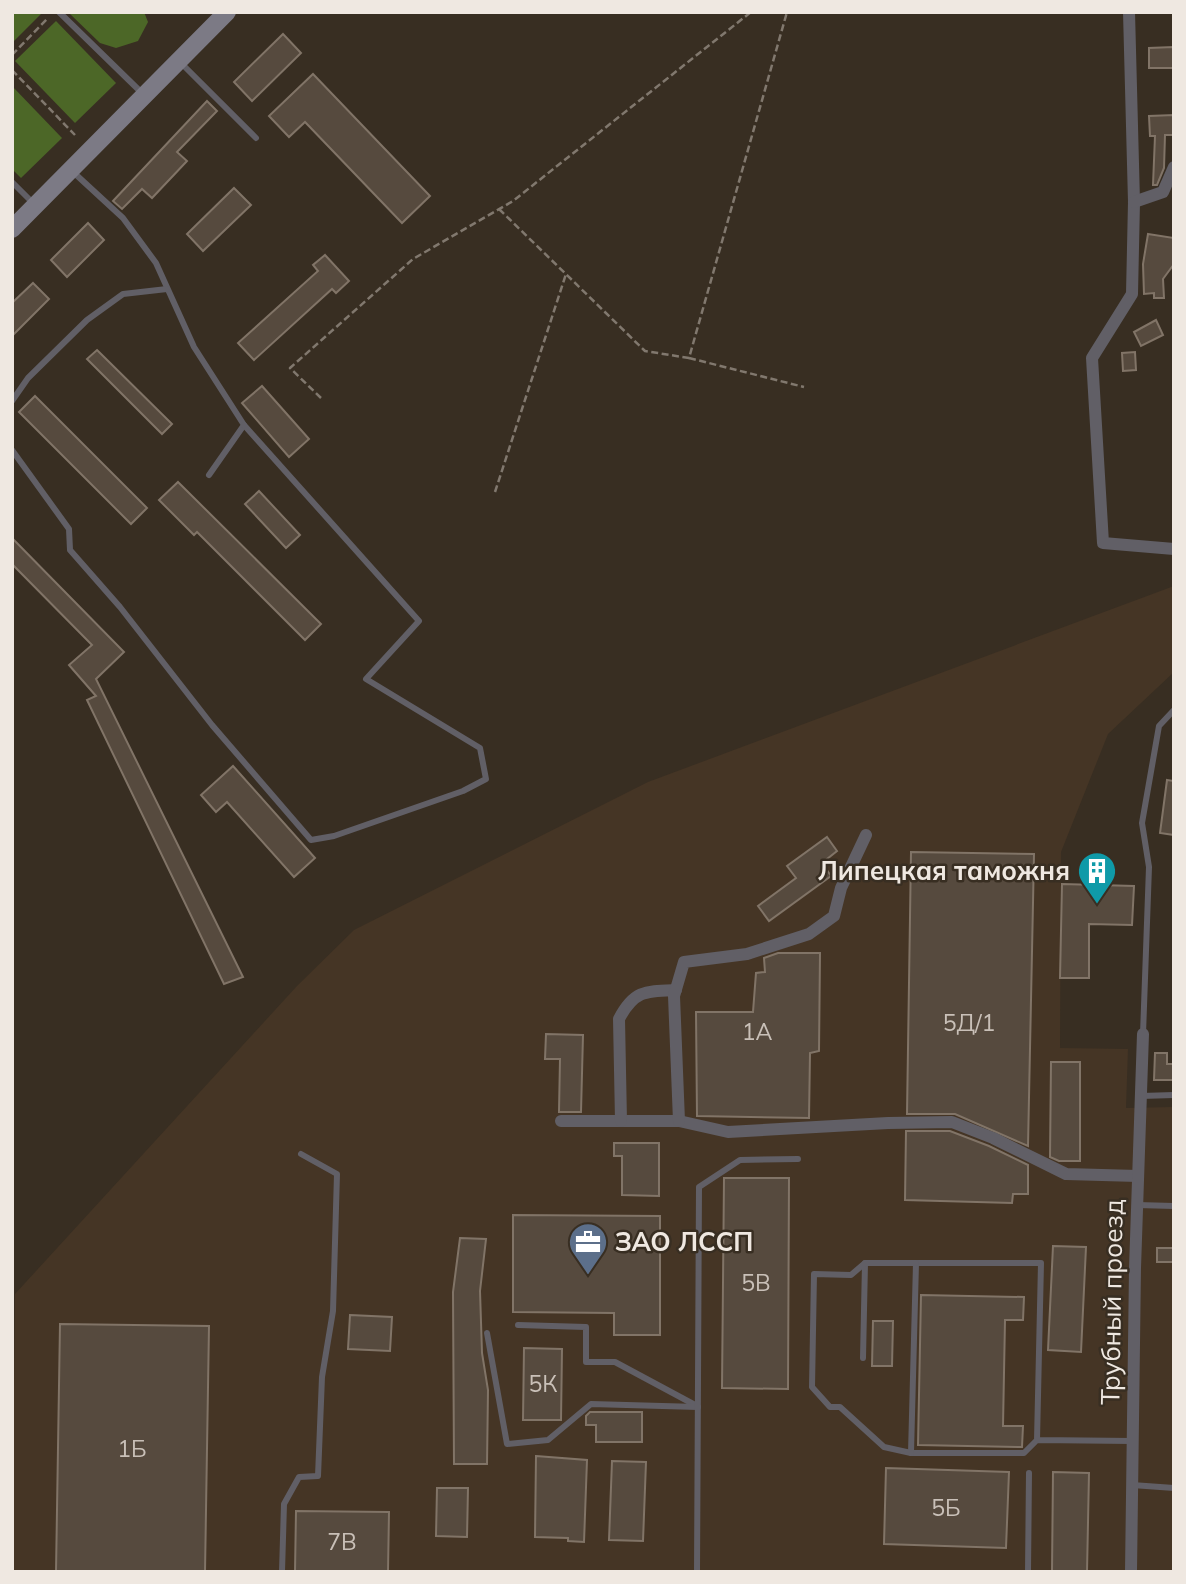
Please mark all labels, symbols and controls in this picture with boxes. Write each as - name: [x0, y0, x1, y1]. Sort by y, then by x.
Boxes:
- building icon: Липецкая таможня: [1076, 850, 1118, 905]
- place label: Липецкая таможня: [818, 854, 1070, 887]
- house number: 5Д/1: [943, 1008, 995, 1037]
- house number: 1А: [742, 1017, 772, 1046]
- street label: Трубный проезд: [1093, 1199, 1130, 1405]
- office icon: ЗАО ЛССП: [567, 1221, 609, 1276]
- place label: ЗАО ЛССП: [615, 1225, 753, 1258]
- house number: 5В: [741, 1268, 771, 1297]
- house number: 5К: [529, 1369, 557, 1398]
- house number: 1Б: [117, 1434, 147, 1463]
- house number: 5Б: [931, 1493, 961, 1522]
- house number: 7В: [327, 1527, 357, 1556]

